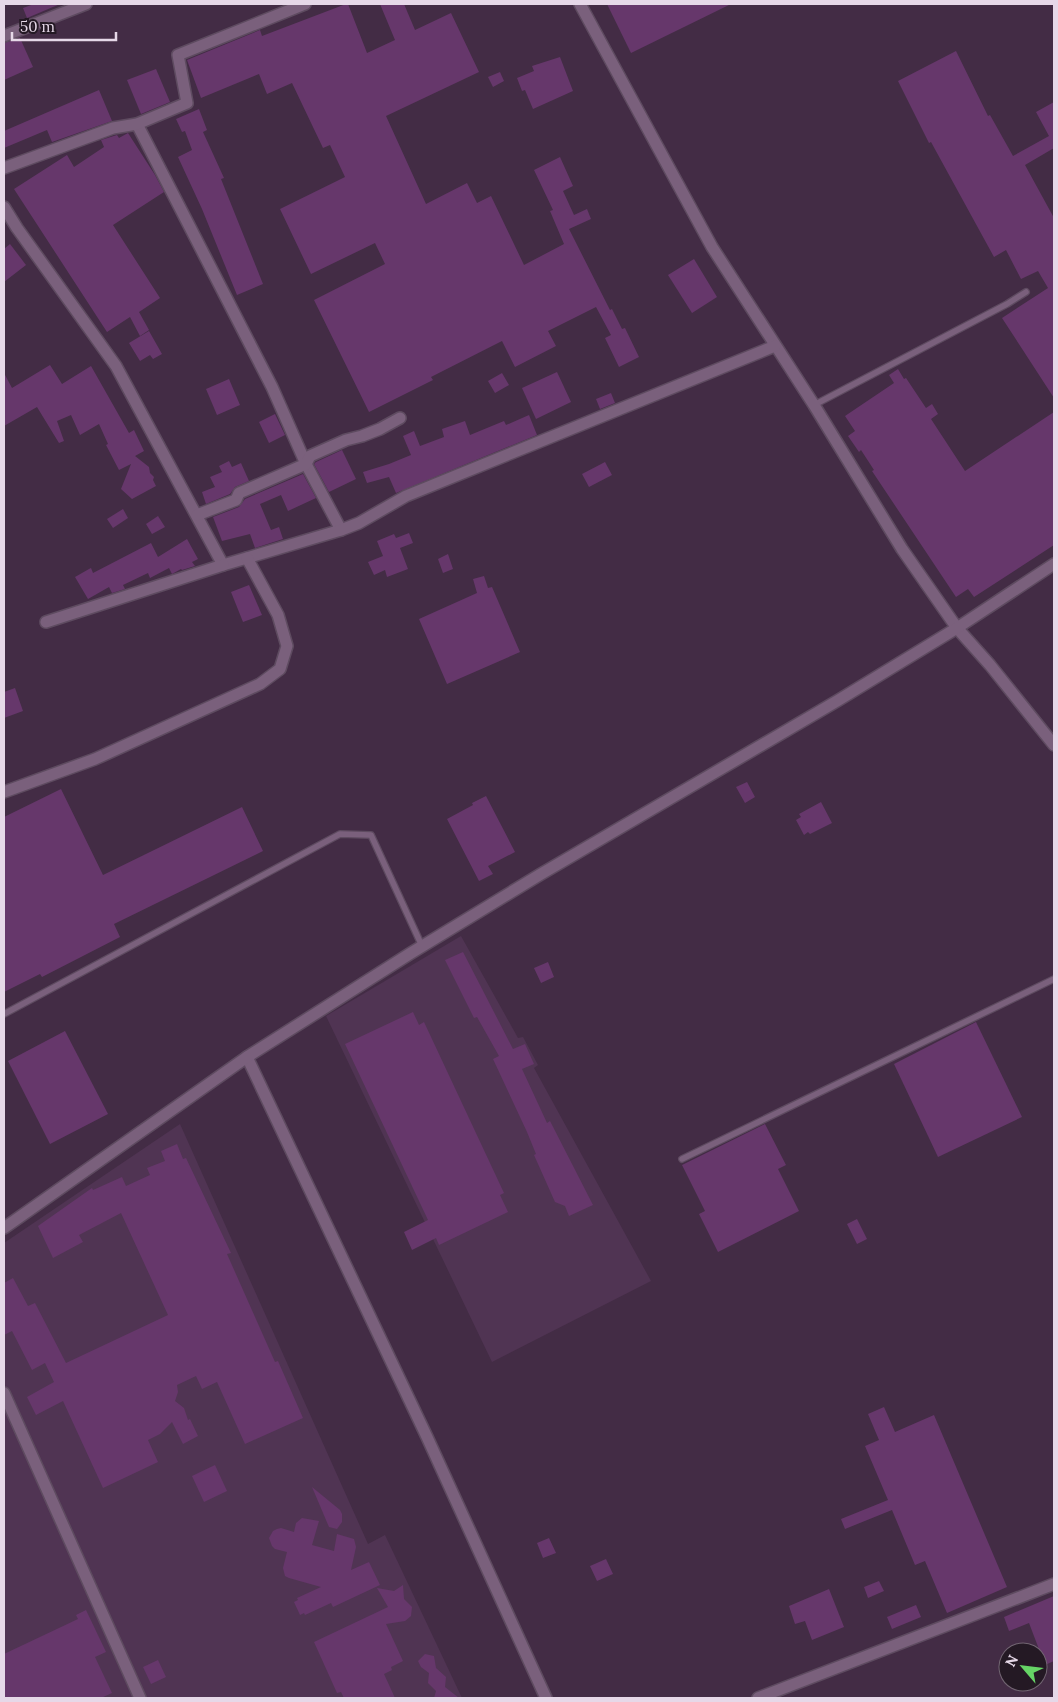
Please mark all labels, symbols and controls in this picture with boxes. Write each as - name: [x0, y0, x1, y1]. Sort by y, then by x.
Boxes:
- scale bar: [12, 10, 116, 42]
- text: 50 m: [20, 17, 55, 36]
- north arrow: [998, 1642, 1048, 1692]
- text: N: [1001, 1652, 1022, 1670]

